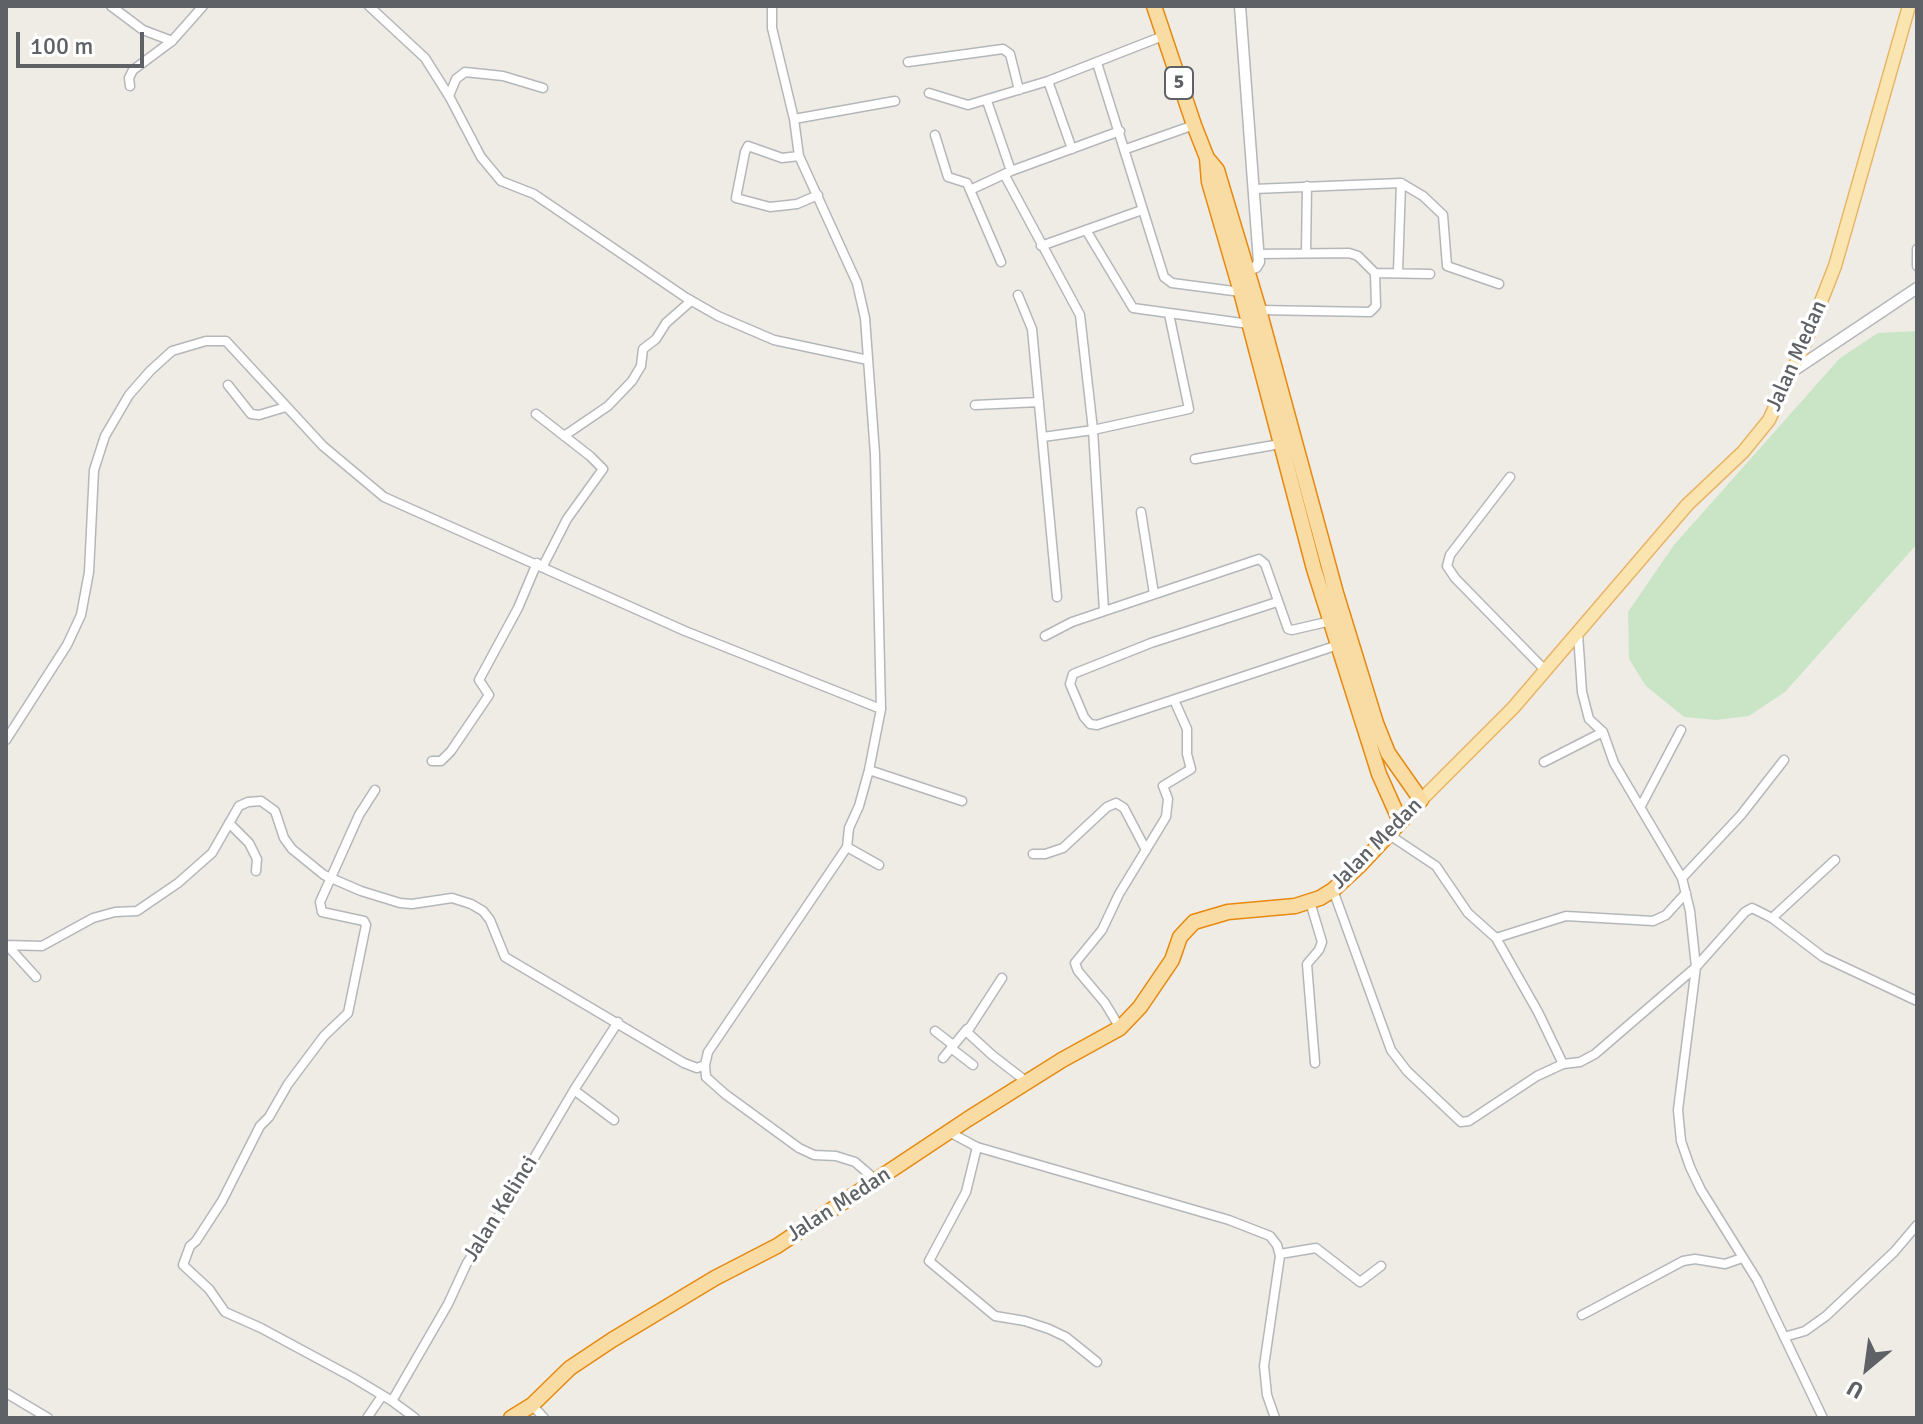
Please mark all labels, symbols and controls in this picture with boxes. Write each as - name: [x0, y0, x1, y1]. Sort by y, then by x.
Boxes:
- scale bar: [20, 16, 148, 66]
- text: 100 m: [30, 31, 93, 61]
- road number: 5: [1165, 67, 1193, 99]
- street label: Jalan Medan: [1761, 296, 1833, 416]
- street label: Jalan Medan: [1326, 793, 1428, 895]
- street label: Jalan Kelinci: [458, 1151, 544, 1267]
- street label: Jalan Medan: [782, 1162, 896, 1248]
- north arrow: [1827, 1328, 1907, 1408]
- text: U: [1842, 1374, 1868, 1405]

